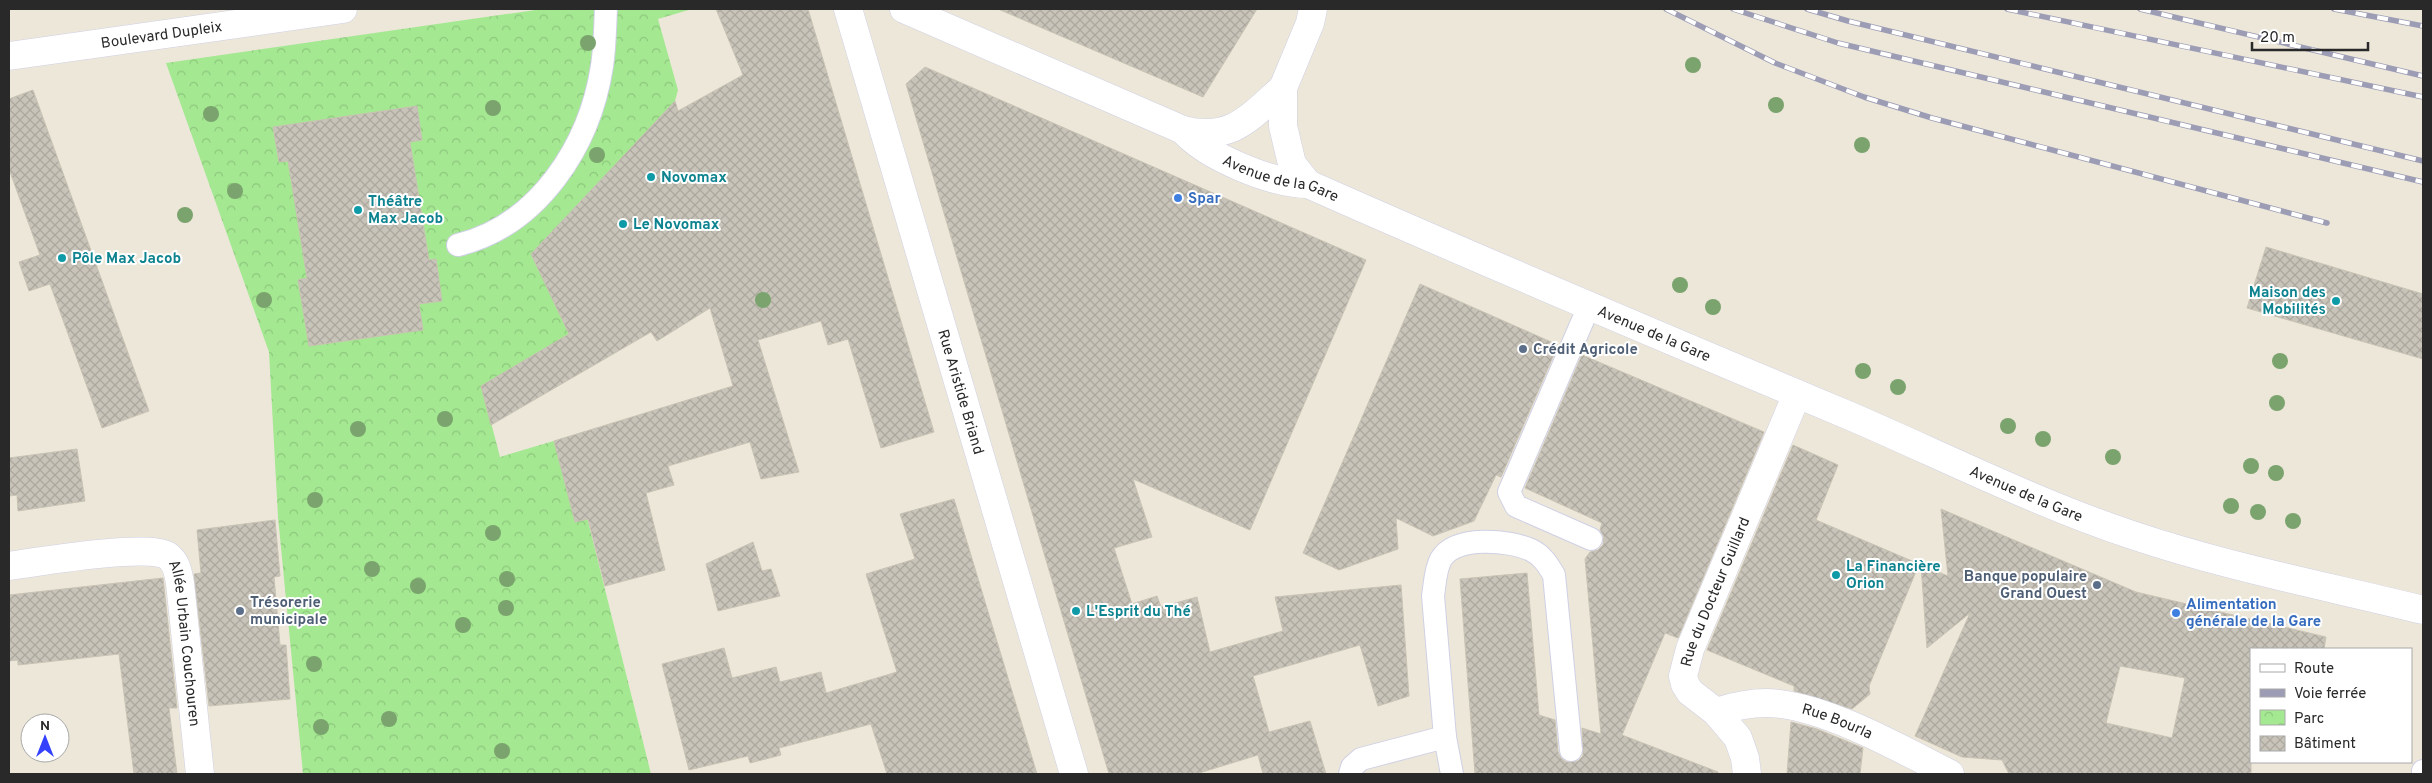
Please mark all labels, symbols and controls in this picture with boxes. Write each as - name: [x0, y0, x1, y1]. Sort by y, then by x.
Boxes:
- street label: Boulevard Dupleix: [100, 18, 224, 54]
- scale bar: [2252, 20, 2368, 52]
- text: 20 m: [2260, 29, 2295, 48]
- street label: Avenue de la Gare: [1219, 152, 1341, 207]
- place label: Novomax: [661, 169, 727, 188]
- marker: Novomax: [645, 171, 657, 183]
- place label: Spar: [1188, 190, 1221, 209]
- marker: Spar: [1172, 192, 1184, 204]
- place label: Théâtre Max Jacob: [368, 193, 443, 229]
- marker: Théâtre Max Jacob: [352, 204, 364, 216]
- place label: Le Novomax: [633, 216, 720, 235]
- marker: Le Novomax: [617, 218, 629, 230]
- place label: Pôle Max Jacob: [72, 250, 181, 269]
- marker: Pôle Max Jacob: [56, 252, 68, 264]
- place label: Maison des Mobilités: [2249, 284, 2326, 320]
- marker: Maison des Mobilités: [2330, 295, 2342, 307]
- street label: Avenue de la Gare: [1594, 303, 1713, 367]
- street label: Rue Aristide Briand: [932, 327, 987, 457]
- place label: Crédit Agricole: [1533, 341, 1638, 360]
- marker: Crédit Agricole: [1517, 343, 1529, 355]
- street label: Avenue de la Gare: [1966, 463, 2085, 527]
- street label: Rue du Docteur Guillard: [1678, 515, 1755, 669]
- street label: Allée Urbain Couchouren: [163, 557, 203, 728]
- place label: La Financière Orion: [1846, 558, 1941, 594]
- place label: Banque populaire Grand Ouest: [1964, 568, 2087, 604]
- marker: La Financière Orion: [1830, 569, 1842, 581]
- marker: Banque populaire Grand Ouest: [2091, 579, 2103, 591]
- place label: Trésorerie municipale: [250, 594, 327, 630]
- place label: Alimentation générale de la Gare: [2186, 596, 2321, 632]
- place label: L'Esprit du Thé: [1086, 603, 1191, 622]
- marker: Trésorerie municipale: [234, 605, 246, 617]
- marker: L'Esprit du Thé: [1070, 605, 1082, 617]
- marker: Alimentation générale de la Gare: [2170, 607, 2182, 619]
- legend: [2250, 648, 2412, 763]
- text: Route: [2294, 660, 2334, 679]
- text: Voie ferrée: [2294, 685, 2366, 704]
- street label: Rue Bourla: [1799, 700, 1875, 745]
- text: Parc: [2294, 710, 2324, 729]
- north arrow: [20, 713, 70, 763]
- text: N: [40, 718, 50, 735]
- text: Bâtiment: [2294, 735, 2356, 754]

